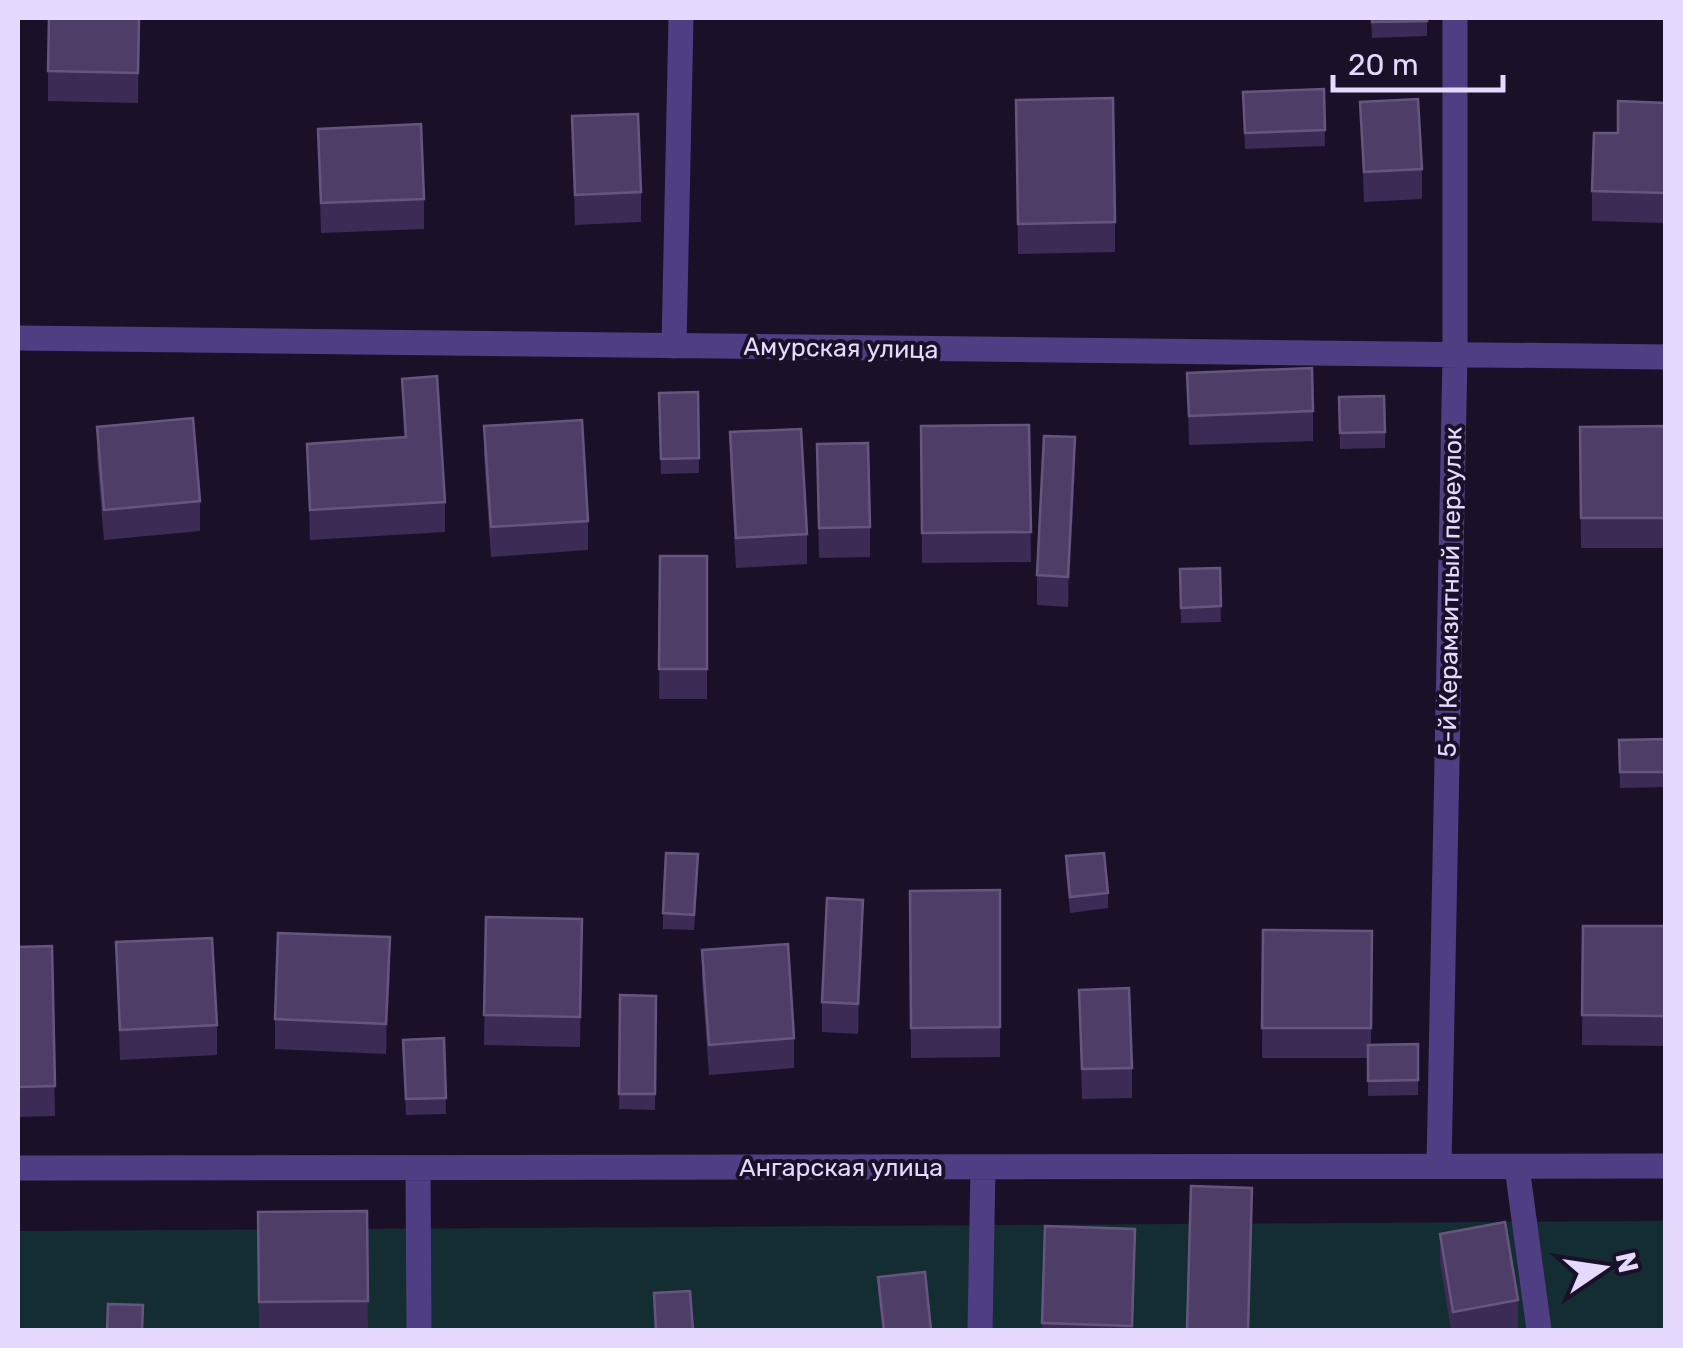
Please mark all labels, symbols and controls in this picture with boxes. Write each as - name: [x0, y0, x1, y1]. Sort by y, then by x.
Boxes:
- scale bar: [1333, 30, 1503, 92]
- text: 20 m: [1348, 47, 1419, 83]
- street label: Амурская улица: [743, 332, 939, 364]
- street label: 5-й Керамзитный переулок: [1433, 426, 1467, 758]
- street label: Ангарская улица: [739, 1153, 943, 1182]
- north arrow: [1553, 1218, 1653, 1318]
- text: N: [1609, 1249, 1645, 1276]

